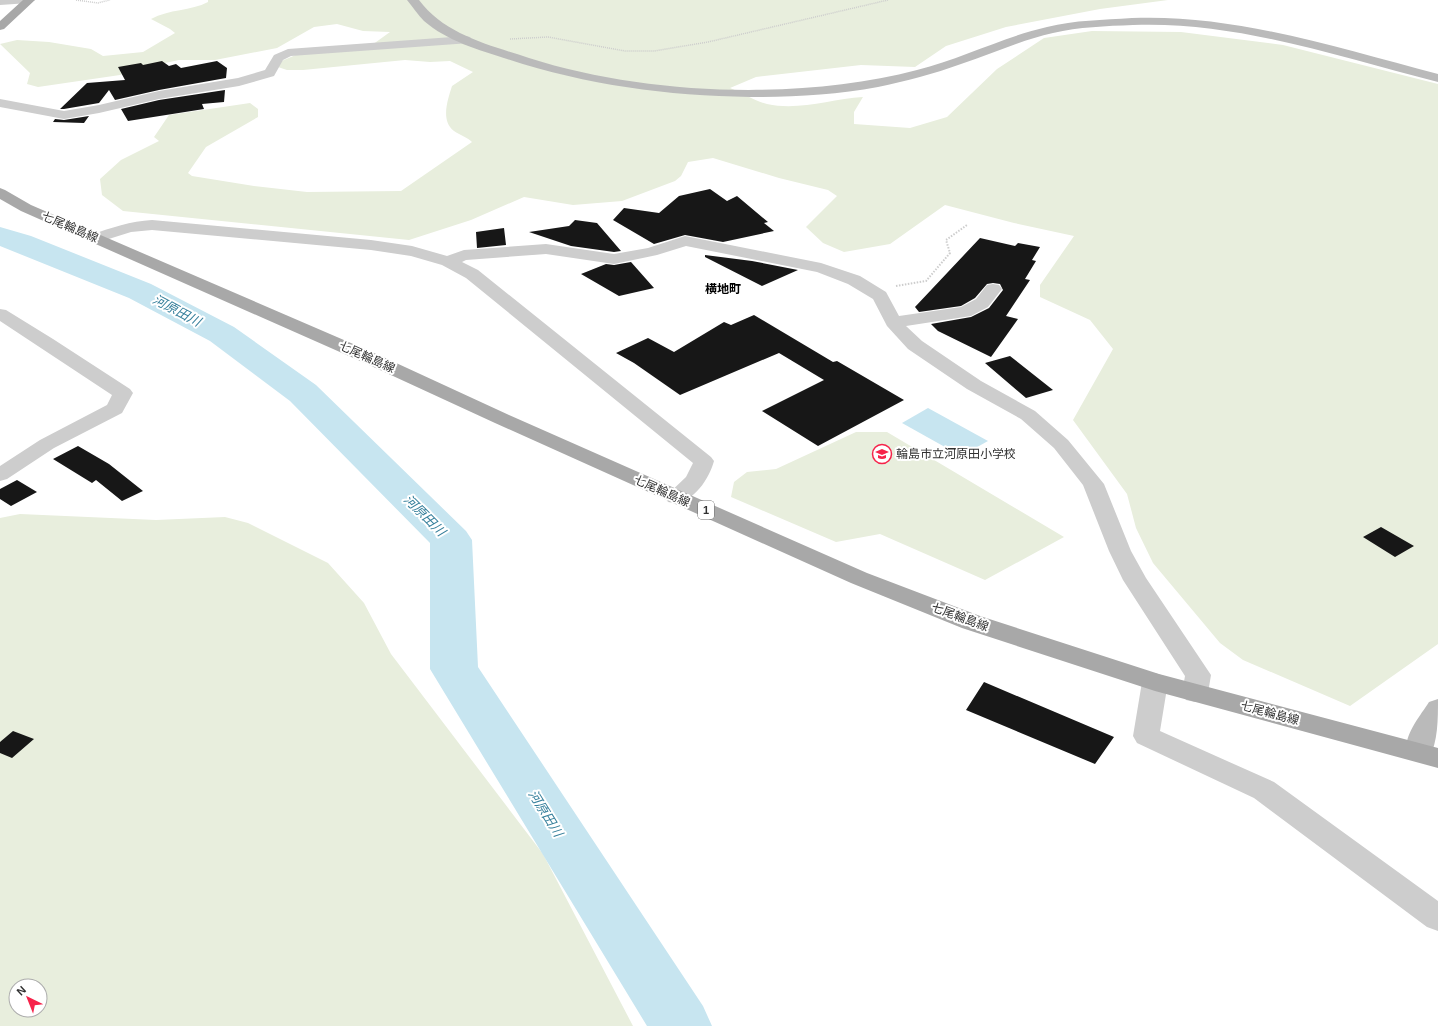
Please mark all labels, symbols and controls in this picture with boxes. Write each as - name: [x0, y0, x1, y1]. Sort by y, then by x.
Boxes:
- street label: 七尾輪島線: [40, 209, 100, 245]
- district label: 横地町: [705, 282, 741, 296]
- water label: 河原田川: [150, 292, 205, 330]
- street label: 七尾輪島線: [337, 338, 397, 376]
- school or university icon: 輪島市立河原田小学校: [871, 443, 893, 465]
- place label: 輪島市立河原田小学校: [896, 447, 1016, 461]
- street label: 七尾輪島線: [632, 472, 692, 510]
- water label: 河原田川: [401, 492, 450, 540]
- road number: 1: [698, 501, 714, 519]
- street label: 七尾輪島線: [929, 600, 991, 634]
- street label: 七尾輪島線: [1239, 698, 1301, 728]
- water label: 河原田川: [525, 787, 567, 841]
- north arrow: [8, 978, 48, 1018]
- text: N: [14, 984, 28, 998]

